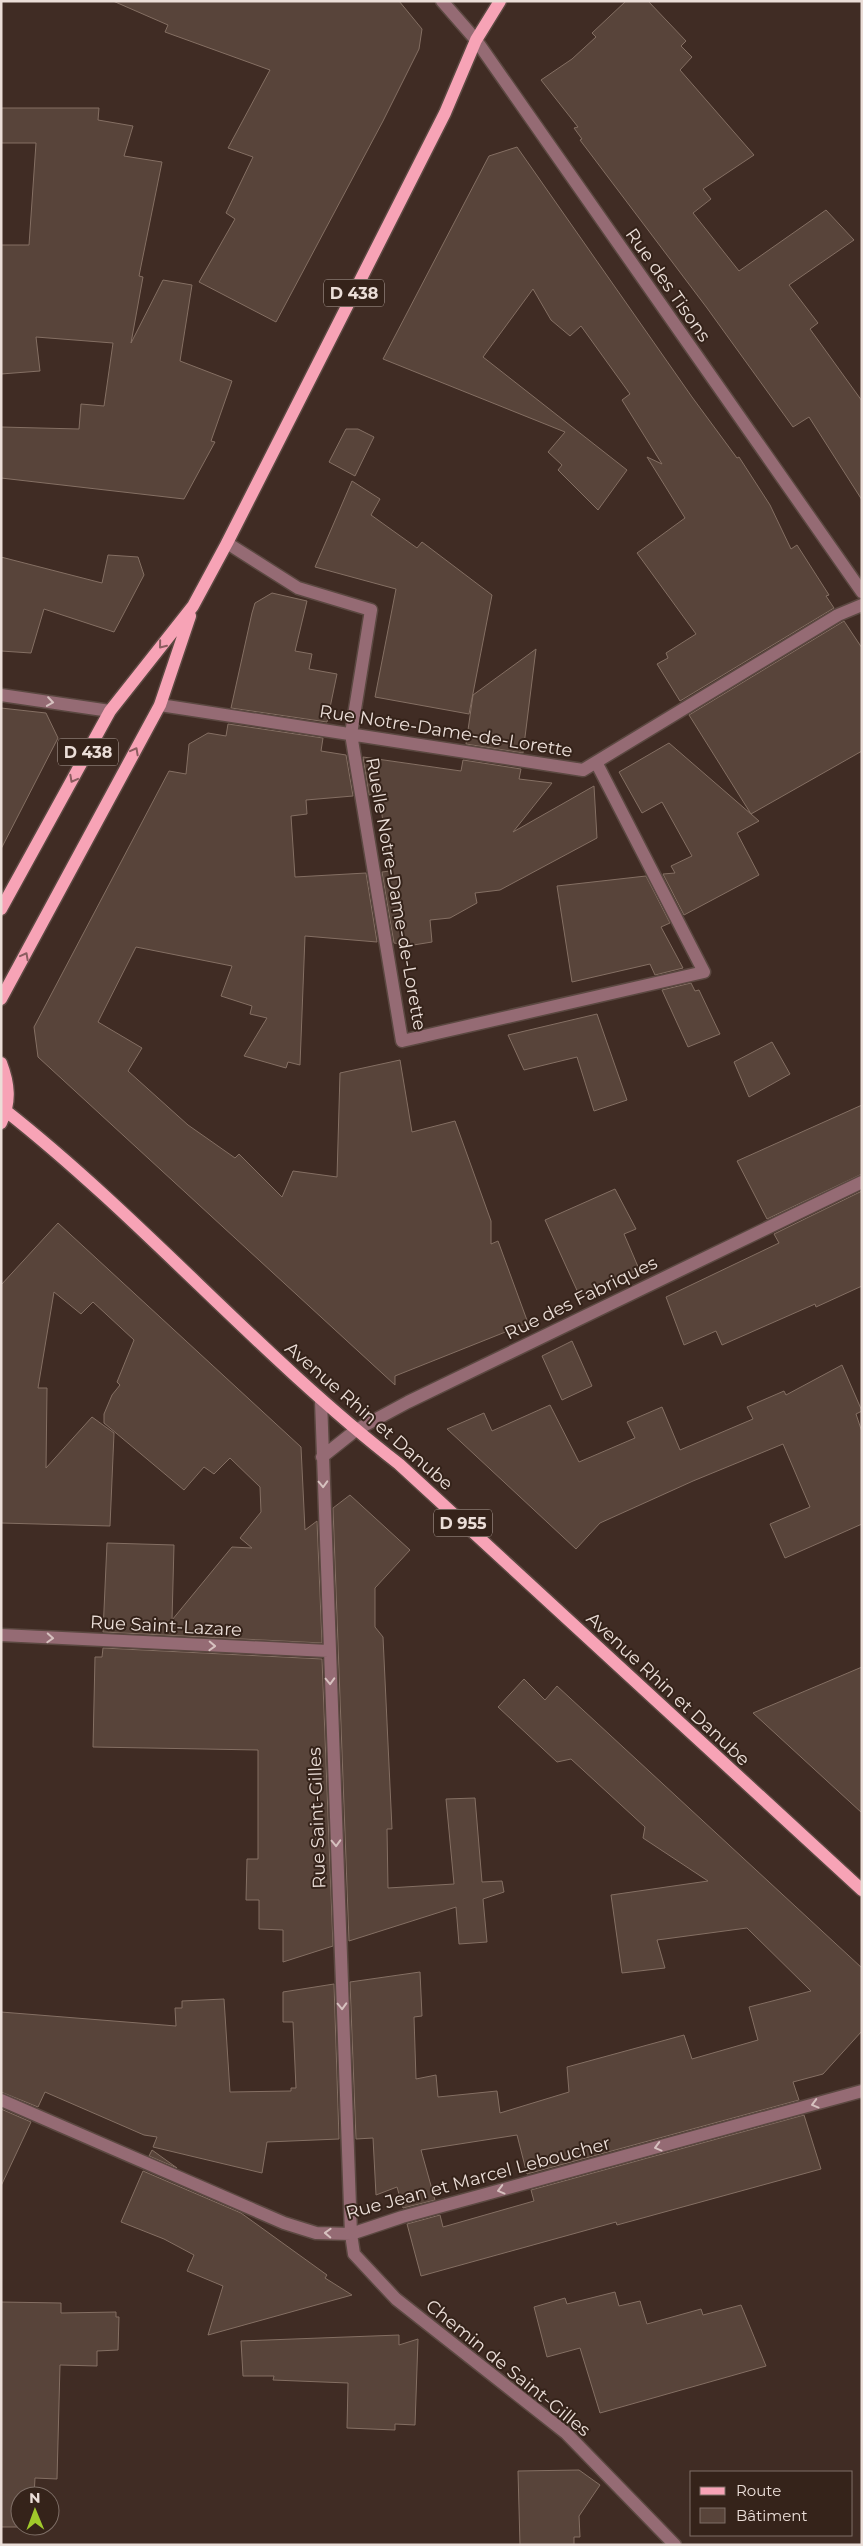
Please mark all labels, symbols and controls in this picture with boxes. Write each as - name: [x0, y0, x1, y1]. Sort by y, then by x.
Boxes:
- street label: Rue des Tisons: [621, 224, 715, 346]
- road number: D 438: [324, 280, 384, 306]
- one-way arrow: [159, 639, 168, 648]
- one-way arrow: [45, 697, 54, 707]
- street label: Rue Notre-Dame-de-Lorette: [318, 700, 574, 762]
- road number: D 438: [58, 739, 118, 766]
- one-way arrow: [129, 748, 139, 757]
- street label: Ruelle Notre-Dame-de-Lorette: [361, 756, 431, 1032]
- one-way arrow: [69, 774, 79, 783]
- one-way arrow: [18, 952, 28, 961]
- street label: Rue des Fabriques: [501, 1251, 661, 1344]
- street label: Avenue Rhin et Danube: [281, 1337, 458, 1495]
- one-way arrow: [318, 1480, 329, 1488]
- road number: D 955: [434, 1510, 492, 1536]
- street label: Avenue Rhin et Danube: [582, 1608, 754, 1771]
- street label: Rue Saint-Lazare: [89, 1611, 243, 1641]
- one-way arrow: [46, 1632, 54, 1643]
- one-way arrow: [208, 1641, 216, 1651]
- one-way arrow: [324, 1677, 335, 1685]
- street label: Rue Saint-Gilles: [304, 1747, 330, 1889]
- one-way arrow: [330, 1840, 341, 1848]
- one-way arrow: [337, 2002, 347, 2010]
- one-way arrow: [810, 2098, 819, 2109]
- street label: Rue Jean et Marcel Leboucher: [343, 2132, 613, 2224]
- one-way arrow: [654, 2141, 662, 2152]
- one-way arrow: [498, 2184, 506, 2194]
- one-way arrow: [324, 2228, 332, 2239]
- street label: Chemin de Saint-Gilles: [421, 2295, 595, 2441]
- legend: [690, 2471, 853, 2536]
- text: Route: [736, 2481, 781, 2500]
- north arrow: [10, 2486, 60, 2536]
- text: N: [29, 2489, 41, 2507]
- text: Bâtiment: [736, 2506, 808, 2525]

